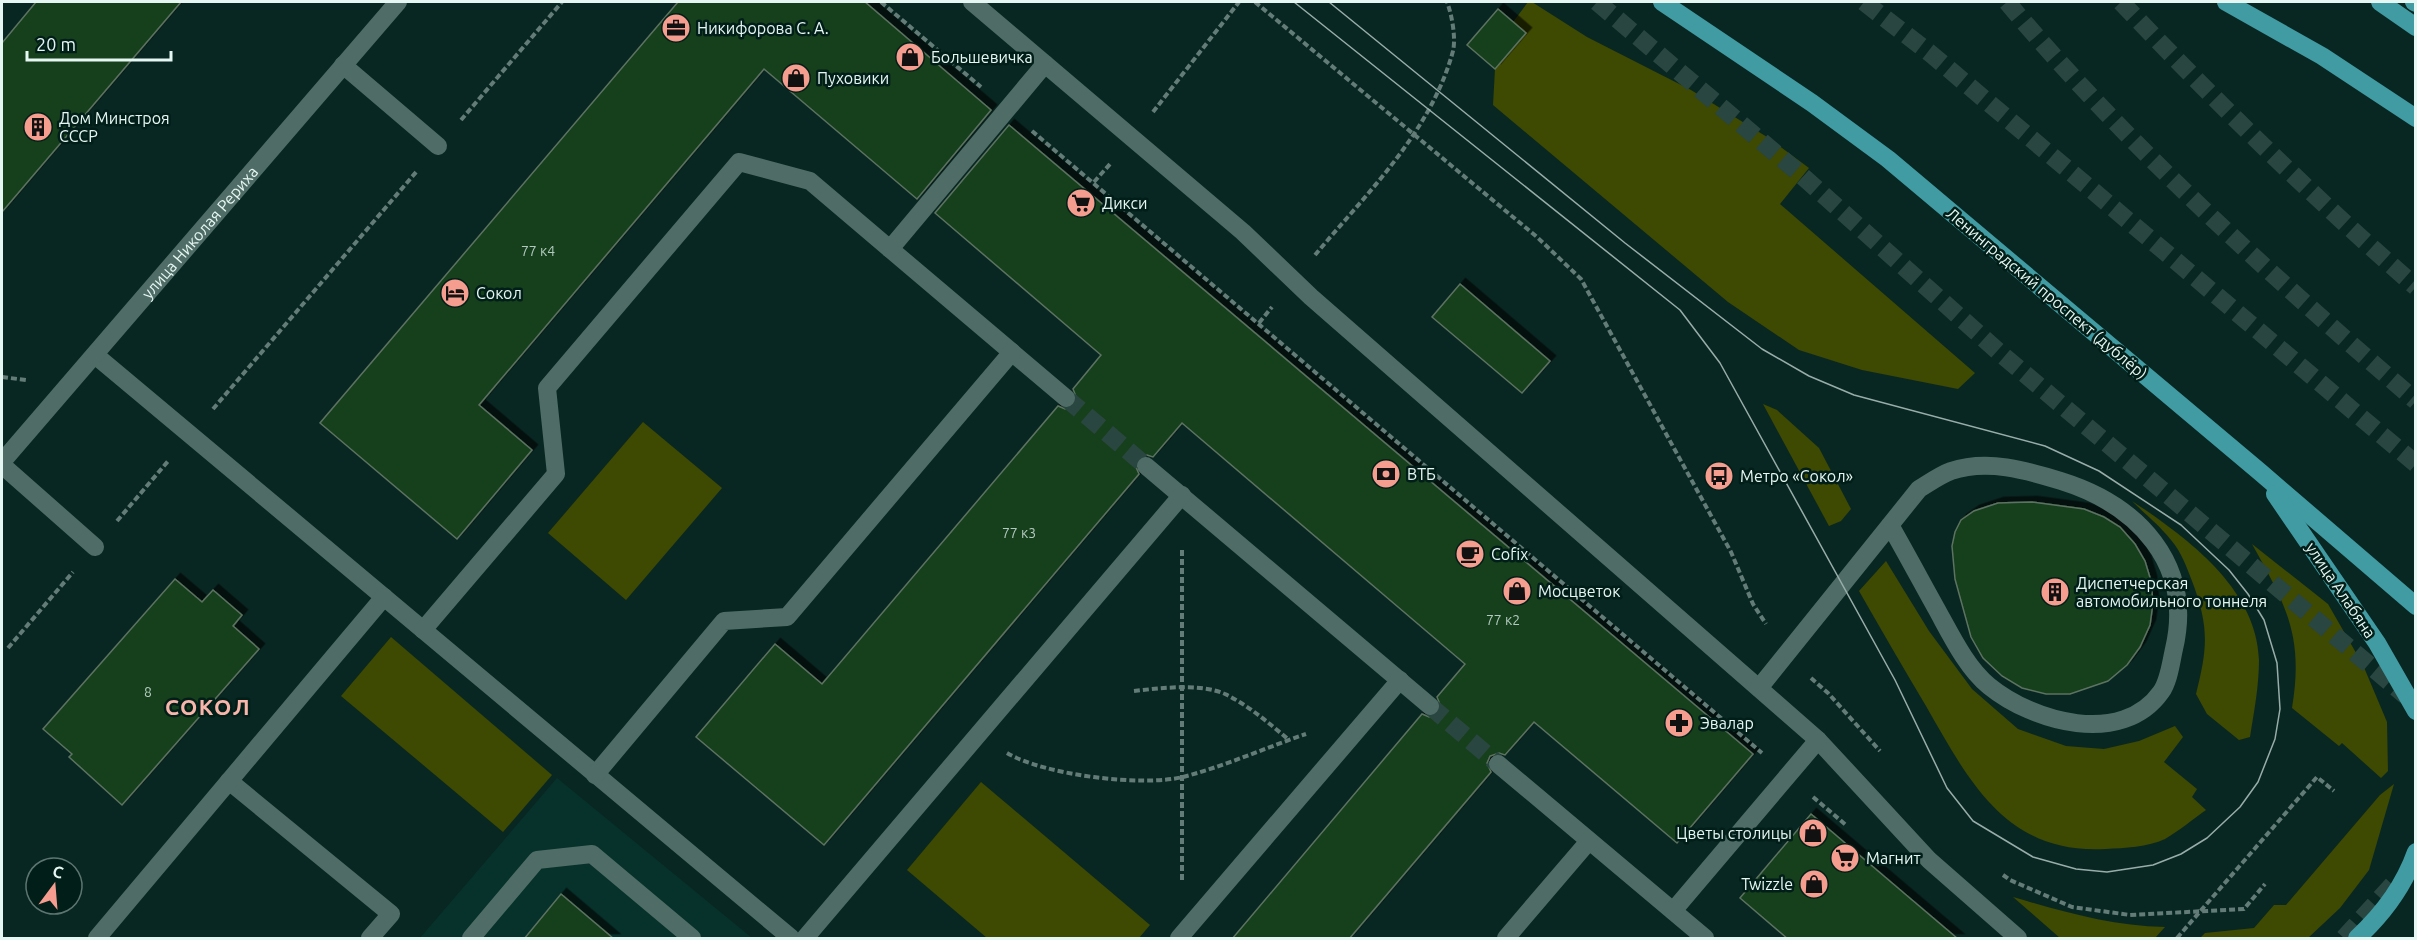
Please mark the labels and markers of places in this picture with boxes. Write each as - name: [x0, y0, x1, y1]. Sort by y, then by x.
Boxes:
- office icon: Никифорова С. А.: [660, 12, 692, 44]
- place label: Никифорова С. А.: [697, 19, 829, 37]
- shop icon: Большевичка: [894, 41, 926, 73]
- place label: Большевичка: [931, 48, 1033, 66]
- shop icon: Пуховики: [780, 62, 812, 94]
- place label: Пуховики: [817, 69, 889, 87]
- place label: Дом Минстроя СССР: [59, 109, 170, 145]
- building icon: Дом Минстроя СССР: [22, 111, 54, 143]
- supermarket icon: Дикси: [1065, 187, 1097, 219]
- place label: Дикси: [1102, 194, 1148, 212]
- hotel icon: Сокол: [439, 277, 471, 309]
- place label: Сокол: [476, 284, 522, 302]
- bank icon: ВТБ: [1370, 458, 1402, 490]
- bus stop icon: Метро «Сокол»: [1703, 460, 1735, 492]
- place label: ВТБ: [1407, 465, 1436, 483]
- place label: Метро «Сокол»: [1740, 467, 1853, 485]
- cafe icon: Cofix: [1454, 538, 1486, 570]
- place label: Cofix: [1491, 545, 1528, 563]
- place label: Диспетчерская автомобильного тоннеля: [2076, 574, 2267, 610]
- shop icon: Мосцветок: [1501, 575, 1533, 607]
- building icon: Диспетчерская автомобильного тоннеля: [2039, 576, 2071, 608]
- place label: Мосцветок: [1538, 582, 1620, 600]
- pharmacy icon: Эвалар: [1663, 707, 1695, 739]
- place label: Эвалар: [1700, 714, 1754, 732]
- shop icon: Цветы столицы: [1797, 817, 1829, 849]
- place label: Цветы столицы: [1676, 824, 1792, 842]
- supermarket icon: Магнит: [1829, 842, 1861, 874]
- place label: Магнит: [1866, 849, 1921, 867]
- shop icon: Twizzle: [1798, 868, 1830, 900]
- place label: Twizzle: [1741, 875, 1793, 893]

